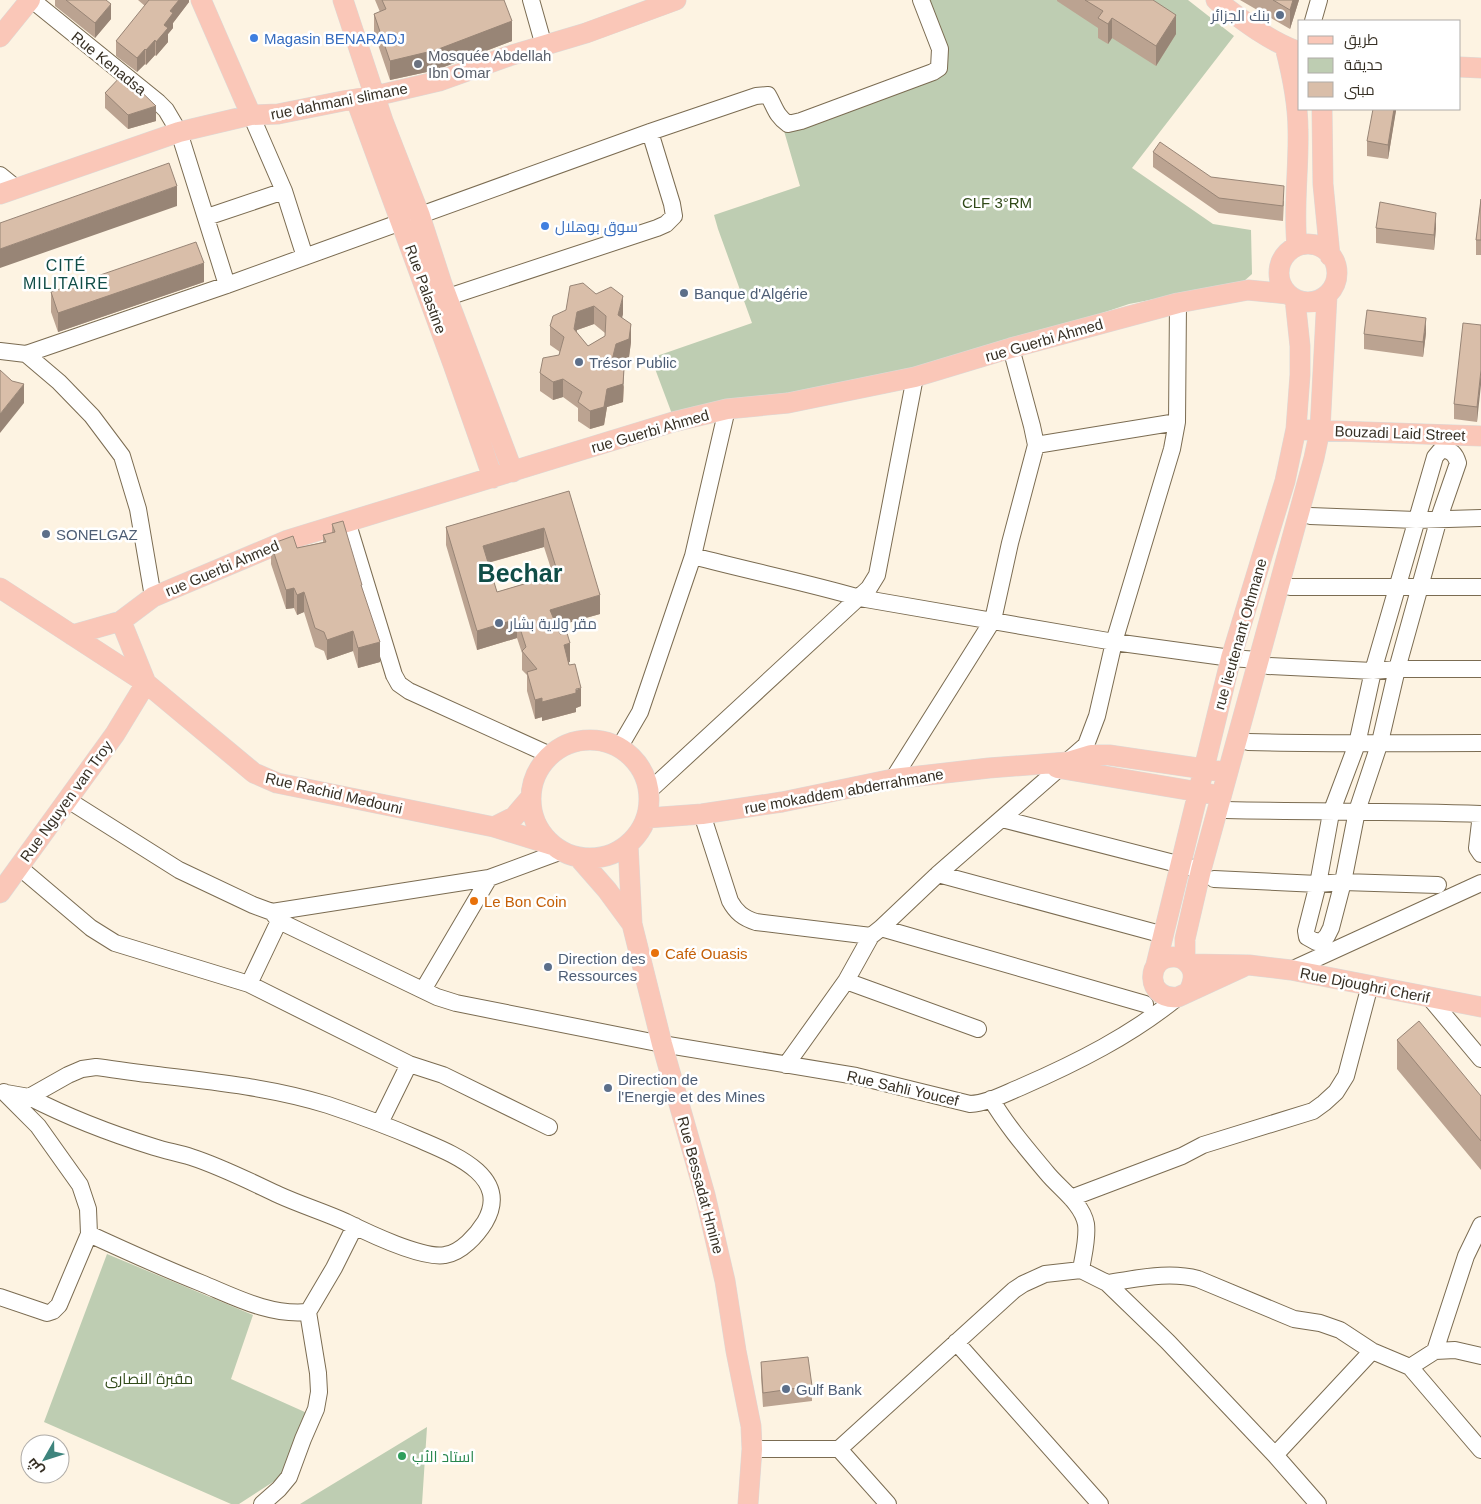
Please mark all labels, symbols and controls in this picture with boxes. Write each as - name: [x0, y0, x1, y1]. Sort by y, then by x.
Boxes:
- place label: بنك الجزائر: [1210, 7, 1270, 25]
- marker: بنك الجزائر: [1274, 9, 1286, 21]
- legend: [1298, 20, 1461, 110]
- street label: Rue Kenadsa: [68, 28, 150, 99]
- place label: Magasin BENARADJ: [264, 30, 405, 47]
- text: طريق: [1344, 31, 1378, 50]
- marker: Magasin BENARADJ: [248, 32, 260, 44]
- place label: Mosquée Abdellah Ibn Omar: [428, 47, 551, 81]
- text: حديقة: [1344, 56, 1383, 73]
- marker: Mosquée Abdellah Ibn Omar: [412, 58, 424, 70]
- street label: rue dahmani slimane: [269, 79, 409, 123]
- text: مبنى: [1344, 81, 1375, 100]
- park label: CLF 3°RM: [962, 194, 1032, 211]
- place label: سوق بوهلال: [555, 218, 638, 237]
- marker: سوق بوهلال: [539, 220, 551, 232]
- street label: Rue Palastine: [402, 242, 450, 336]
- district label: CITÉ MILITAIRE: [23, 256, 109, 292]
- place label: Banque d'Algérie: [694, 285, 808, 302]
- marker: Banque d'Algérie: [678, 287, 690, 299]
- street label: rue Guerbi Ahmed: [983, 315, 1105, 365]
- place label: Trésor Public: [589, 354, 677, 371]
- marker: Trésor Public: [573, 356, 585, 368]
- street label: rue Guerbi Ahmed: [589, 406, 711, 456]
- street label: Bouzadi Laid Street: [1334, 422, 1467, 444]
- place label: SONELGAZ: [56, 526, 138, 543]
- marker: SONELGAZ: [40, 528, 52, 540]
- street label: rue Guerbi Ahmed: [163, 536, 281, 600]
- street label: rue lieutenant Othmane: [1210, 556, 1270, 712]
- district label: Bechar: [478, 559, 563, 587]
- place label: مقر ولاية بشار: [508, 615, 597, 633]
- marker: مقر ولاية بشار: [493, 617, 505, 629]
- street label: Rue Nguyen van Troy: [16, 737, 116, 865]
- street label: rue mokaddem abderrahmane: [743, 765, 945, 817]
- street label: Rue Rachid Medouni: [264, 769, 404, 817]
- place label: Le Bon Coin: [484, 893, 567, 910]
- marker: Le Bon Coin: [468, 895, 480, 907]
- place label: Café Ouasis: [665, 945, 748, 962]
- marker: Café Ouasis: [649, 947, 661, 959]
- place label: Direction des Ressources: [558, 950, 646, 984]
- marker: Direction des Ressources: [542, 961, 554, 973]
- street label: Rue Djoughri Cherif: [1299, 964, 1432, 1006]
- street label: Rue Sahli Youcef: [845, 1067, 961, 1109]
- place label: Direction de l'Energie et des Mines: [618, 1071, 765, 1105]
- marker: Direction de l'Energie et des Mines: [602, 1082, 614, 1094]
- street label: Rue Bessadat Hmine: [674, 1114, 728, 1256]
- park label: مقبرة النصارى: [105, 1370, 193, 1389]
- place label: Gulf Bank: [796, 1381, 862, 1398]
- marker: Gulf Bank: [780, 1383, 792, 1395]
- north arrow: [20, 1434, 70, 1484]
- place label: استاد الأب: [412, 1448, 474, 1465]
- marker: استاد الأب: [396, 1450, 408, 1462]
- text: ش: [23, 1455, 48, 1479]

